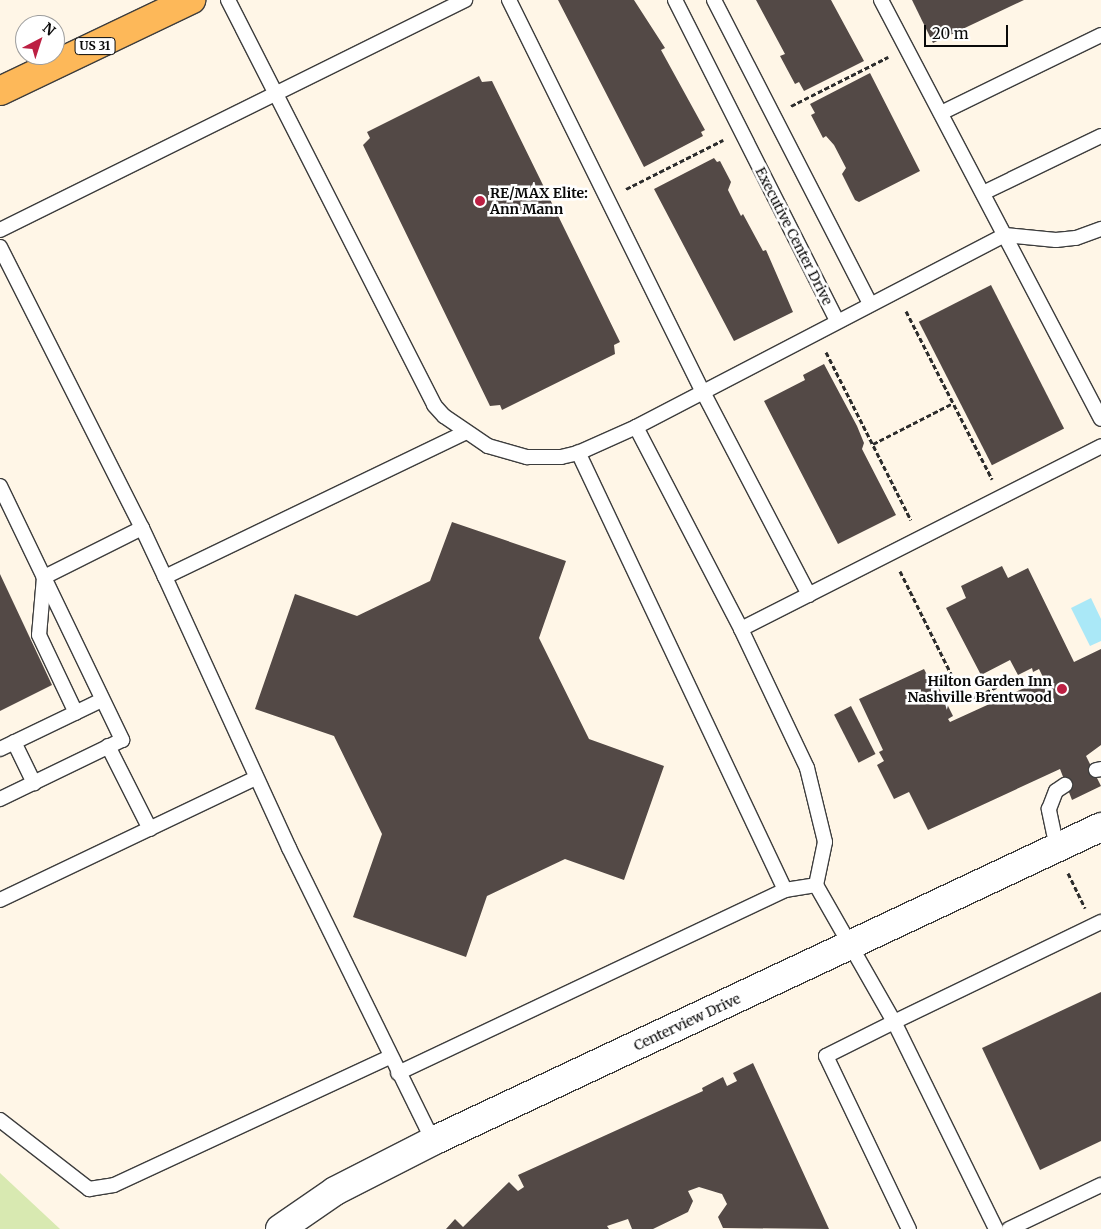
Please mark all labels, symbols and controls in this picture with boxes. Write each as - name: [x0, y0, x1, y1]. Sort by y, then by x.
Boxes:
- north arrow: [15, 15, 65, 65]
- scale bar: [926, 15, 1010, 47]
- text: N: [39, 19, 59, 40]
- text: 20 m: [932, 24, 969, 43]
- road number: US 31: [74, 36, 116, 56]
- street label: Executive Center Drive: [752, 164, 836, 308]
- place label: RE/MAX Elite: Ann Mann: [490, 185, 588, 218]
- marker: RE/MAX Elite: Ann Mann: [474, 195, 486, 207]
- place label: Hilton Garden Inn Nashville Brentwood: [908, 673, 1052, 706]
- marker: Hilton Garden Inn Nashville Brentwood: [1056, 683, 1068, 695]
- street label: Centerview Drive: [631, 990, 743, 1054]

